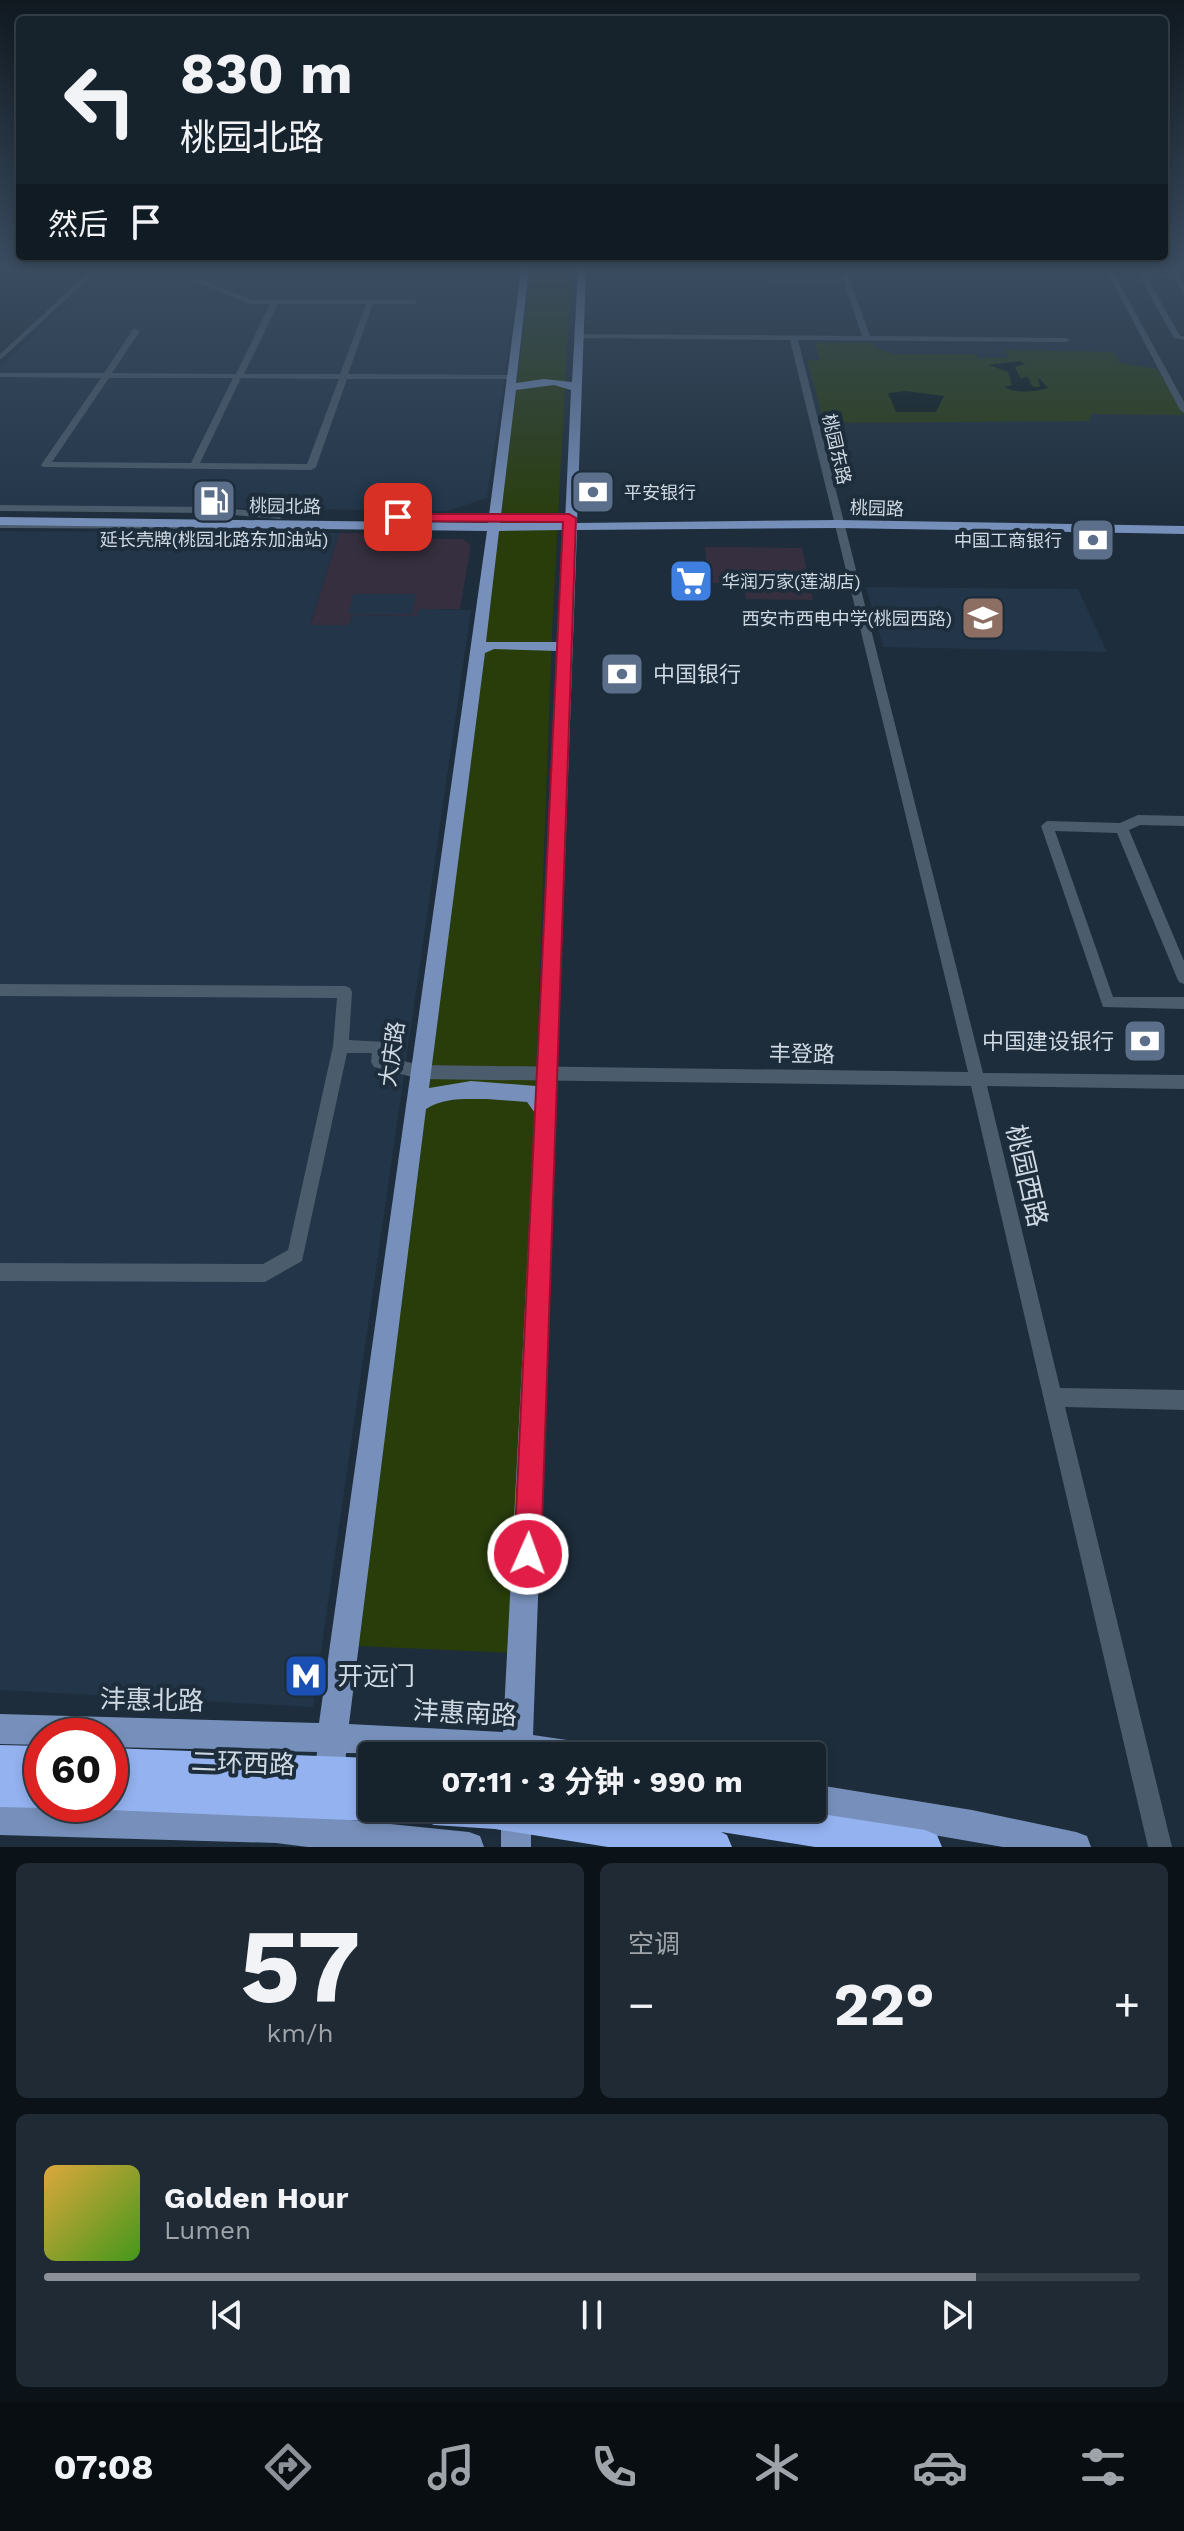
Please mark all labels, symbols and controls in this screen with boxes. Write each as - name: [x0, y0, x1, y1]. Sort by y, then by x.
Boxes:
- text: 830 m: [180, 41, 353, 107]
- icon: left: [48, 48, 152, 152]
- text: 桃园北路: [180, 117, 324, 159]
- icon: arrive: [124, 200, 168, 244]
- text: 然后: [48, 207, 108, 242]
- street label: 桃园东路: [819, 412, 855, 486]
- bank icon: 平安银行: [569, 468, 617, 516]
- fuel station icon: 延长壳牌(桃园北路东加油站): [190, 477, 238, 525]
- place label: 平安银行: [624, 482, 696, 503]
- pin: [364, 483, 432, 551]
- street label: 桃园北路: [249, 495, 321, 517]
- icon: arrive: [376, 495, 420, 539]
- street label: 桃园路: [850, 497, 904, 519]
- bank icon: 中国工商银行: [1069, 516, 1117, 564]
- place label: 延长壳牌(桃园北路东加油站): [100, 529, 328, 550]
- place label: 中国工商银行: [954, 530, 1062, 551]
- supermarket icon: 华润万家(莲湖店): [667, 557, 715, 605]
- place label: 华润万家(莲湖店): [722, 571, 861, 592]
- school or university icon: 西安市西电中学(桃园西路): [959, 594, 1007, 642]
- place label: 西安市西电中学(桃园西路): [741, 608, 952, 629]
- bank icon: 中国银行: [598, 650, 646, 698]
- place label: 中国银行: [653, 662, 741, 687]
- bank icon: 中国建设银行: [1121, 1017, 1169, 1065]
- street label: 大庆路: [375, 1020, 409, 1088]
- place label: 中国建设银行: [982, 1029, 1114, 1054]
- street label: 丰登路: [769, 1041, 835, 1067]
- street label: 桃园西路: [1001, 1122, 1053, 1230]
- position arrow: [486, 1512, 570, 1596]
- metro station icon: 开远门: [282, 1652, 330, 1700]
- place label: 开远门: [337, 1661, 415, 1691]
- street label: 沣惠北路: [100, 1684, 204, 1716]
- street label: 沣惠南路: [412, 1695, 518, 1731]
- speed limit sign: 60: [24, 1718, 128, 1822]
- street label: 二环西路: [191, 1746, 295, 1780]
- text: 07:11 · 3 分钟 · 990 m: [441, 1764, 743, 1799]
- text: 57: [240, 1905, 360, 2027]
- text: 空调: [628, 1929, 680, 1959]
- text: 22°: [833, 1969, 935, 2040]
- text: −: [628, 1979, 655, 2031]
- text: +: [1113, 1979, 1140, 2031]
- text: km/h: [267, 2018, 333, 2048]
- text: Golden Hour: [164, 2180, 348, 2215]
- text: Lumen: [164, 2215, 251, 2245]
- icon: previous: [205, 2293, 249, 2337]
- icon: pause: [570, 2293, 614, 2337]
- icon: next: [935, 2293, 979, 2337]
- icon: directions: [260, 2439, 316, 2495]
- icon: music: [423, 2439, 479, 2495]
- icon: phone: [586, 2439, 642, 2495]
- icon: climate: [749, 2439, 805, 2495]
- icon: car: [912, 2439, 968, 2495]
- icon: filters: [1075, 2439, 1131, 2495]
- text: 07:08: [53, 2446, 154, 2488]

